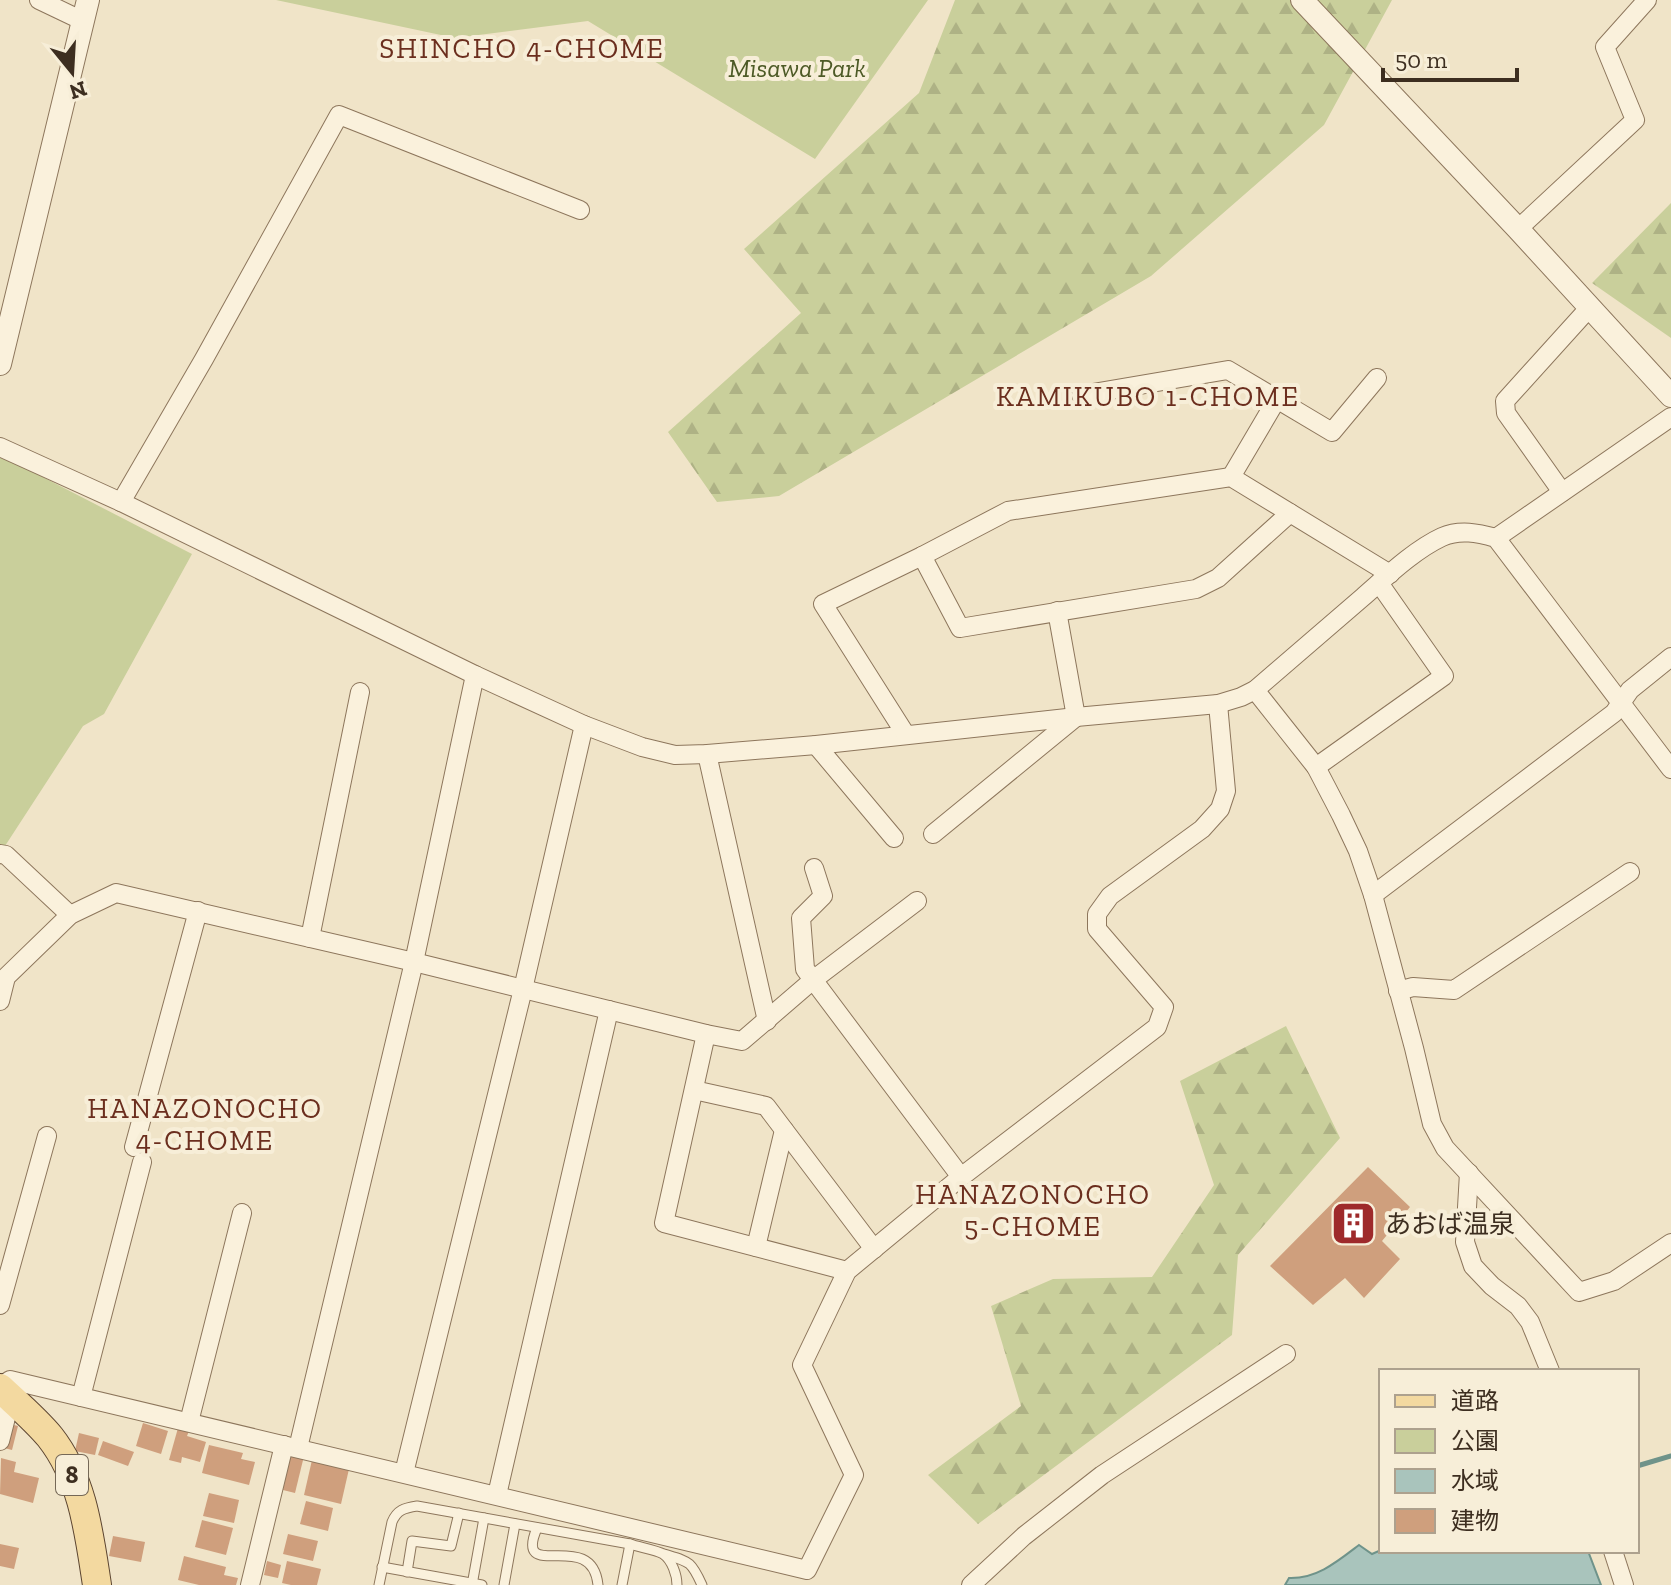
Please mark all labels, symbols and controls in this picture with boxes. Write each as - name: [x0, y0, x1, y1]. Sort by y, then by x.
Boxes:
- north arrow: [32, 32, 112, 112]
- district label: SHINCHO 4-CHOME: [379, 32, 665, 65]
- scale bar: [1383, 32, 1517, 82]
- text: 50 m: [1395, 45, 1448, 74]
- park label: Misawa Park: [728, 52, 866, 84]
- text: N: [66, 75, 90, 106]
- district label: KAMIKUBO 1-CHOME: [996, 380, 1300, 413]
- district label: HANAZONOCHO 4-CHOME: [87, 1092, 323, 1157]
- district label: HANAZONOCHO 5-CHOME: [915, 1178, 1151, 1243]
- building icon: あおば温泉: [1330, 1200, 1378, 1248]
- place label: あおば温泉: [1385, 1208, 1515, 1240]
- legend: [1379, 1369, 1639, 1553]
- text: 道路: [1451, 1386, 1499, 1415]
- text: 公園: [1451, 1426, 1499, 1455]
- road number: 8: [56, 1455, 88, 1495]
- text: 水域: [1451, 1466, 1499, 1495]
- text: 建物: [1451, 1506, 1499, 1535]

